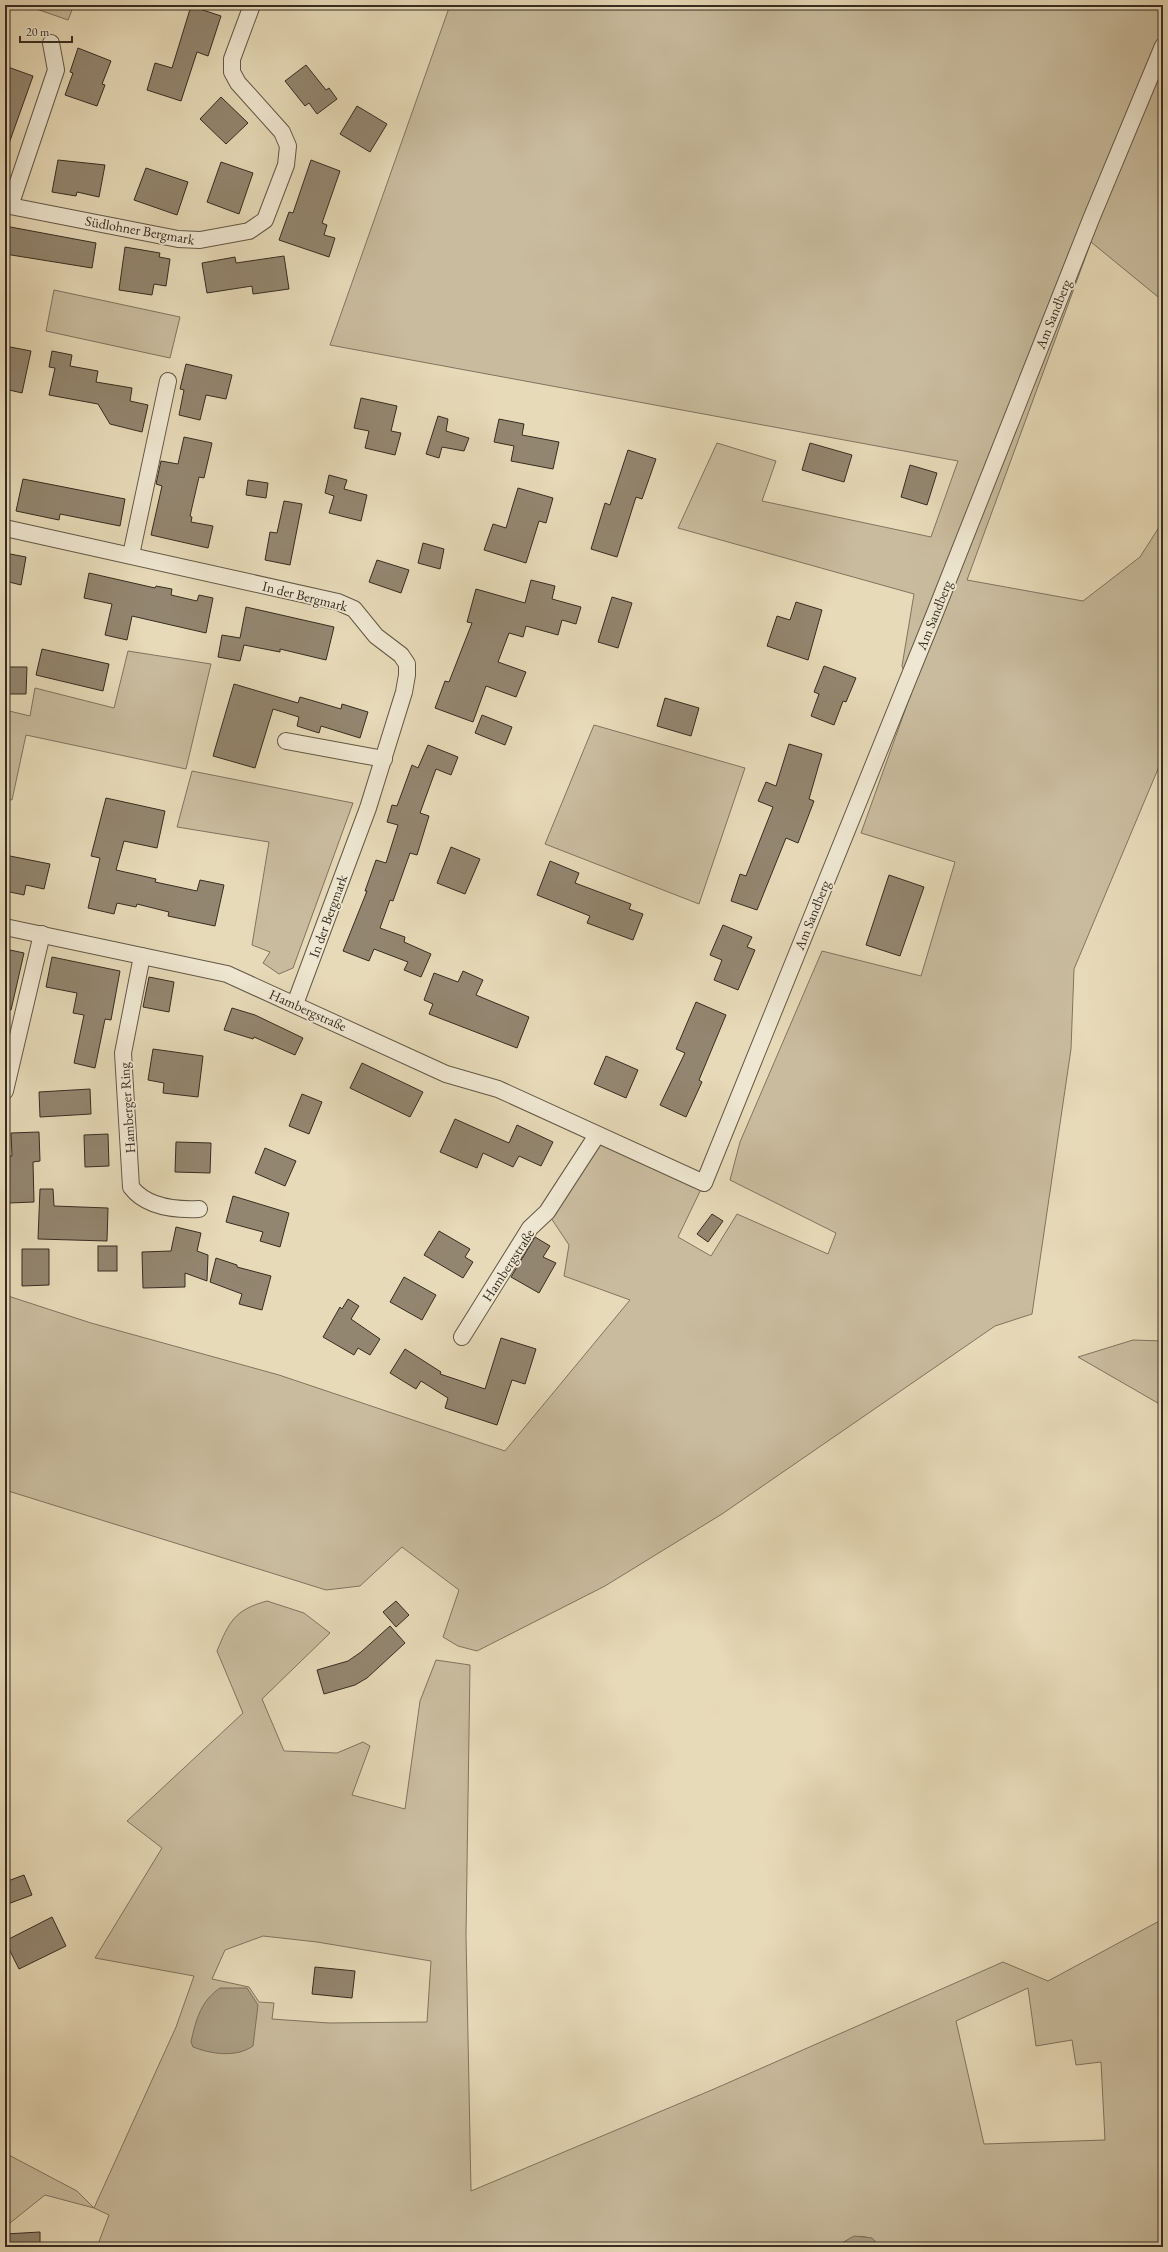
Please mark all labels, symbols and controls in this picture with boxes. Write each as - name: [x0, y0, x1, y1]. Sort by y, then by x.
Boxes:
- scale bar: [20, 18, 72, 44]
- text: 20 m: [26, 24, 50, 40]
- street label: Südlohner Bergmark: [84, 212, 197, 249]
- street label: Am Sandberg: [1031, 276, 1075, 352]
- street label: In der Bergmark: [261, 577, 350, 615]
- street label: Am Sandberg: [912, 577, 956, 653]
- street label: In der Bergmark: [305, 872, 352, 960]
- street label: Am Sandberg: [790, 877, 834, 953]
- street label: Hambergstraße: [266, 985, 350, 1035]
- street label: Hamberger Ring: [115, 1061, 139, 1154]
- street label: Hambergstraße: [478, 1225, 538, 1305]

